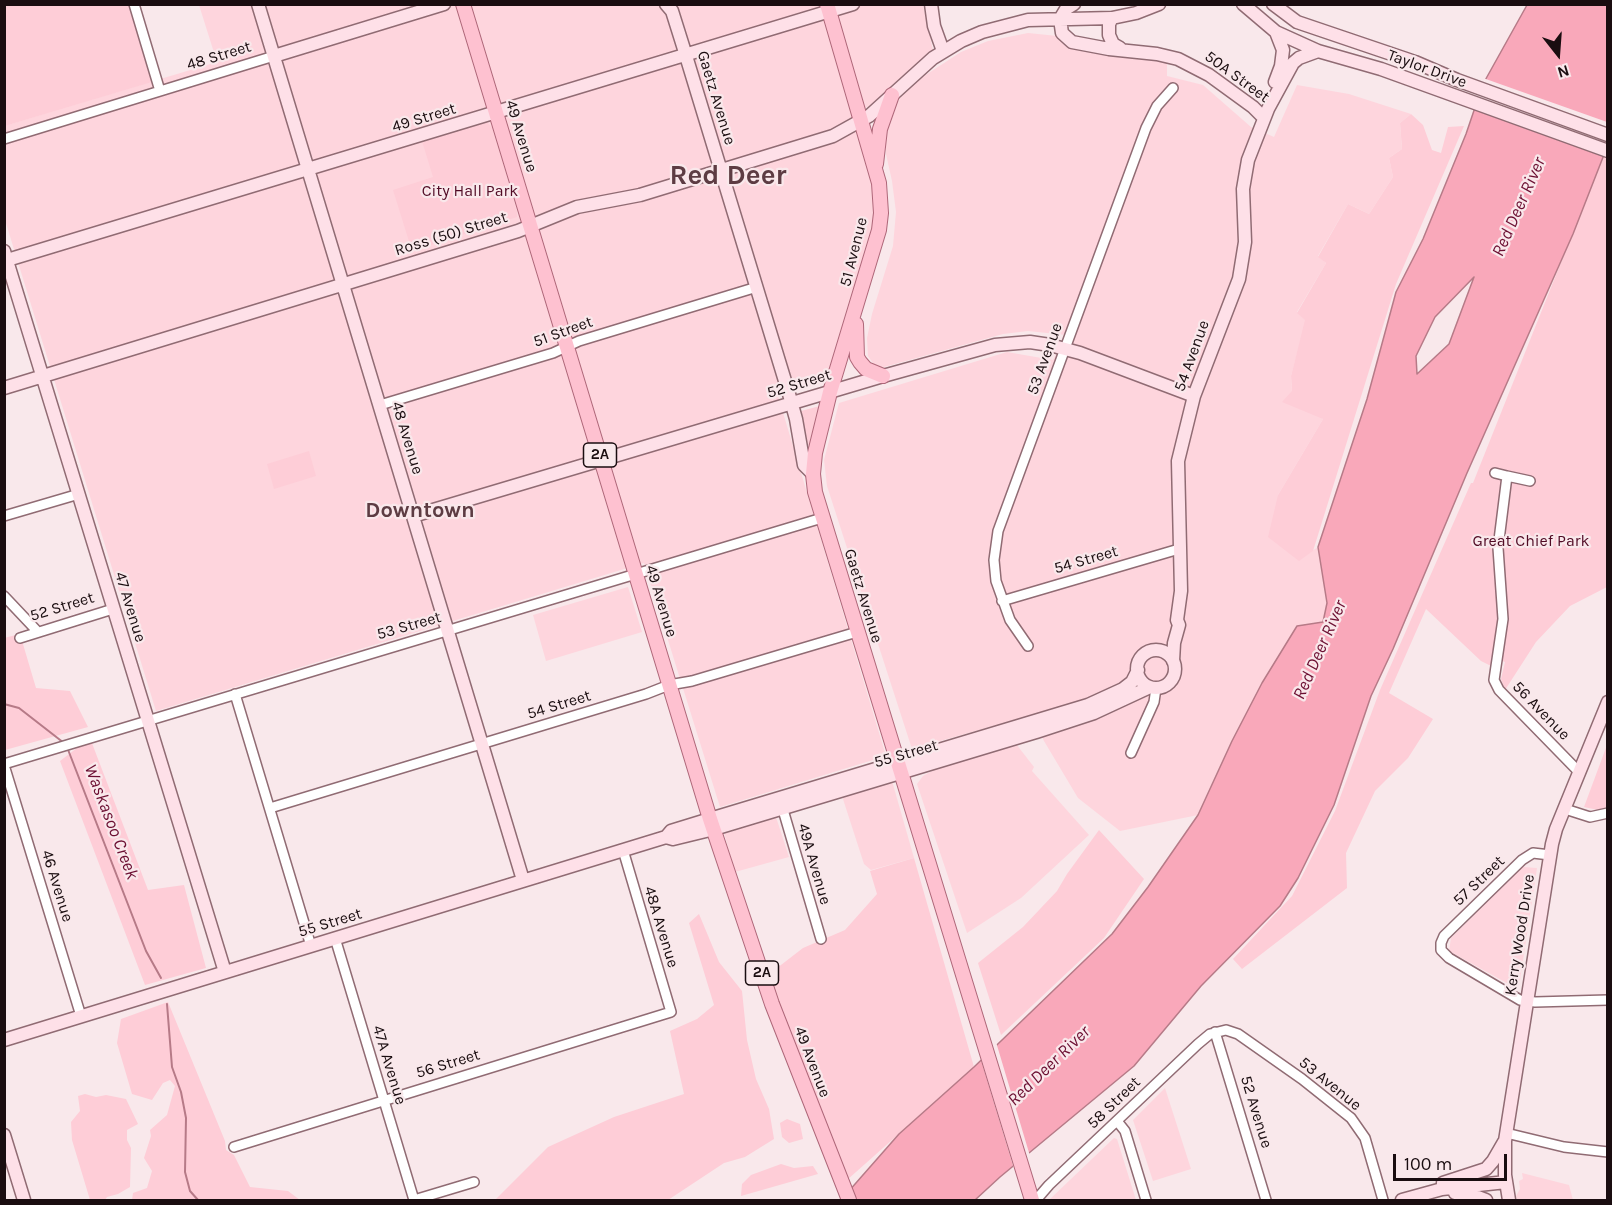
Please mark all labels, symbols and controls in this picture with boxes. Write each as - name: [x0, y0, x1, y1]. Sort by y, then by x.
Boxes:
- north arrow: [1528, 24, 1588, 84]
- street label: 48 Street: [184, 37, 254, 75]
- street label: Taylor Drive: [1385, 46, 1469, 92]
- street label: 50A Street: [1201, 47, 1273, 107]
- street label: Gaetz Avenue: [693, 49, 739, 147]
- text: N: [1555, 61, 1572, 82]
- street label: 49 Avenue: [501, 97, 541, 175]
- street label: 49 Street: [390, 99, 458, 137]
- water label: Red Deer River: [1487, 154, 1551, 260]
- district label: Red Deer: [669, 159, 787, 193]
- park label: City Hall Park: [422, 181, 518, 201]
- street label: Ross (50) Street: [392, 208, 510, 260]
- street label: 51 Avenue: [836, 215, 872, 289]
- street label: 51 Street: [531, 312, 595, 352]
- street label: 54 Avenue: [1170, 318, 1214, 394]
- street label: 53 Avenue: [1023, 321, 1067, 397]
- street label: 52 Street: [765, 365, 833, 403]
- street label: 48 Avenue: [387, 399, 427, 477]
- road number: 2A: [584, 443, 616, 467]
- district label: Downtown: [365, 498, 475, 524]
- park label: Great Chief Park: [1472, 531, 1590, 551]
- street label: 54 Street: [1052, 542, 1120, 578]
- street label: Gaetz Avenue: [840, 547, 886, 645]
- street label: 49 Avenue: [641, 562, 681, 640]
- street label: 47 Avenue: [110, 569, 150, 645]
- street label: 52 Street: [28, 588, 96, 626]
- water label: Red Deer River: [1288, 597, 1352, 703]
- street label: 53 Street: [375, 608, 443, 644]
- street label: 56 Avenue: [1508, 677, 1574, 745]
- street label: 54 Street: [525, 686, 593, 724]
- street label: 55 Street: [872, 736, 940, 772]
- water label: Waskasoo Creek: [79, 761, 143, 883]
- street label: 49A Avenue: [793, 821, 835, 907]
- street label: 46 Avenue: [37, 848, 77, 924]
- street label: 57 Street: [1449, 852, 1509, 910]
- street label: Kerry Wood Drive: [1501, 873, 1539, 997]
- street label: 48A Avenue: [639, 884, 683, 970]
- street label: 55 Street: [296, 904, 364, 942]
- road number: 2A: [746, 961, 778, 985]
- water label: Red Deer River: [1003, 1021, 1095, 1111]
- street label: 47A Avenue: [368, 1023, 410, 1107]
- street label: 49 Avenue: [790, 1024, 834, 1100]
- street label: 56 Street: [414, 1045, 482, 1083]
- street label: 53 Avenue: [1295, 1053, 1365, 1115]
- street label: 58 Street: [1083, 1073, 1145, 1133]
- street label: 52 Avenue: [1236, 1073, 1276, 1151]
- scale bar: [1396, 1142, 1510, 1180]
- text: 100 m: [1404, 1153, 1452, 1175]

